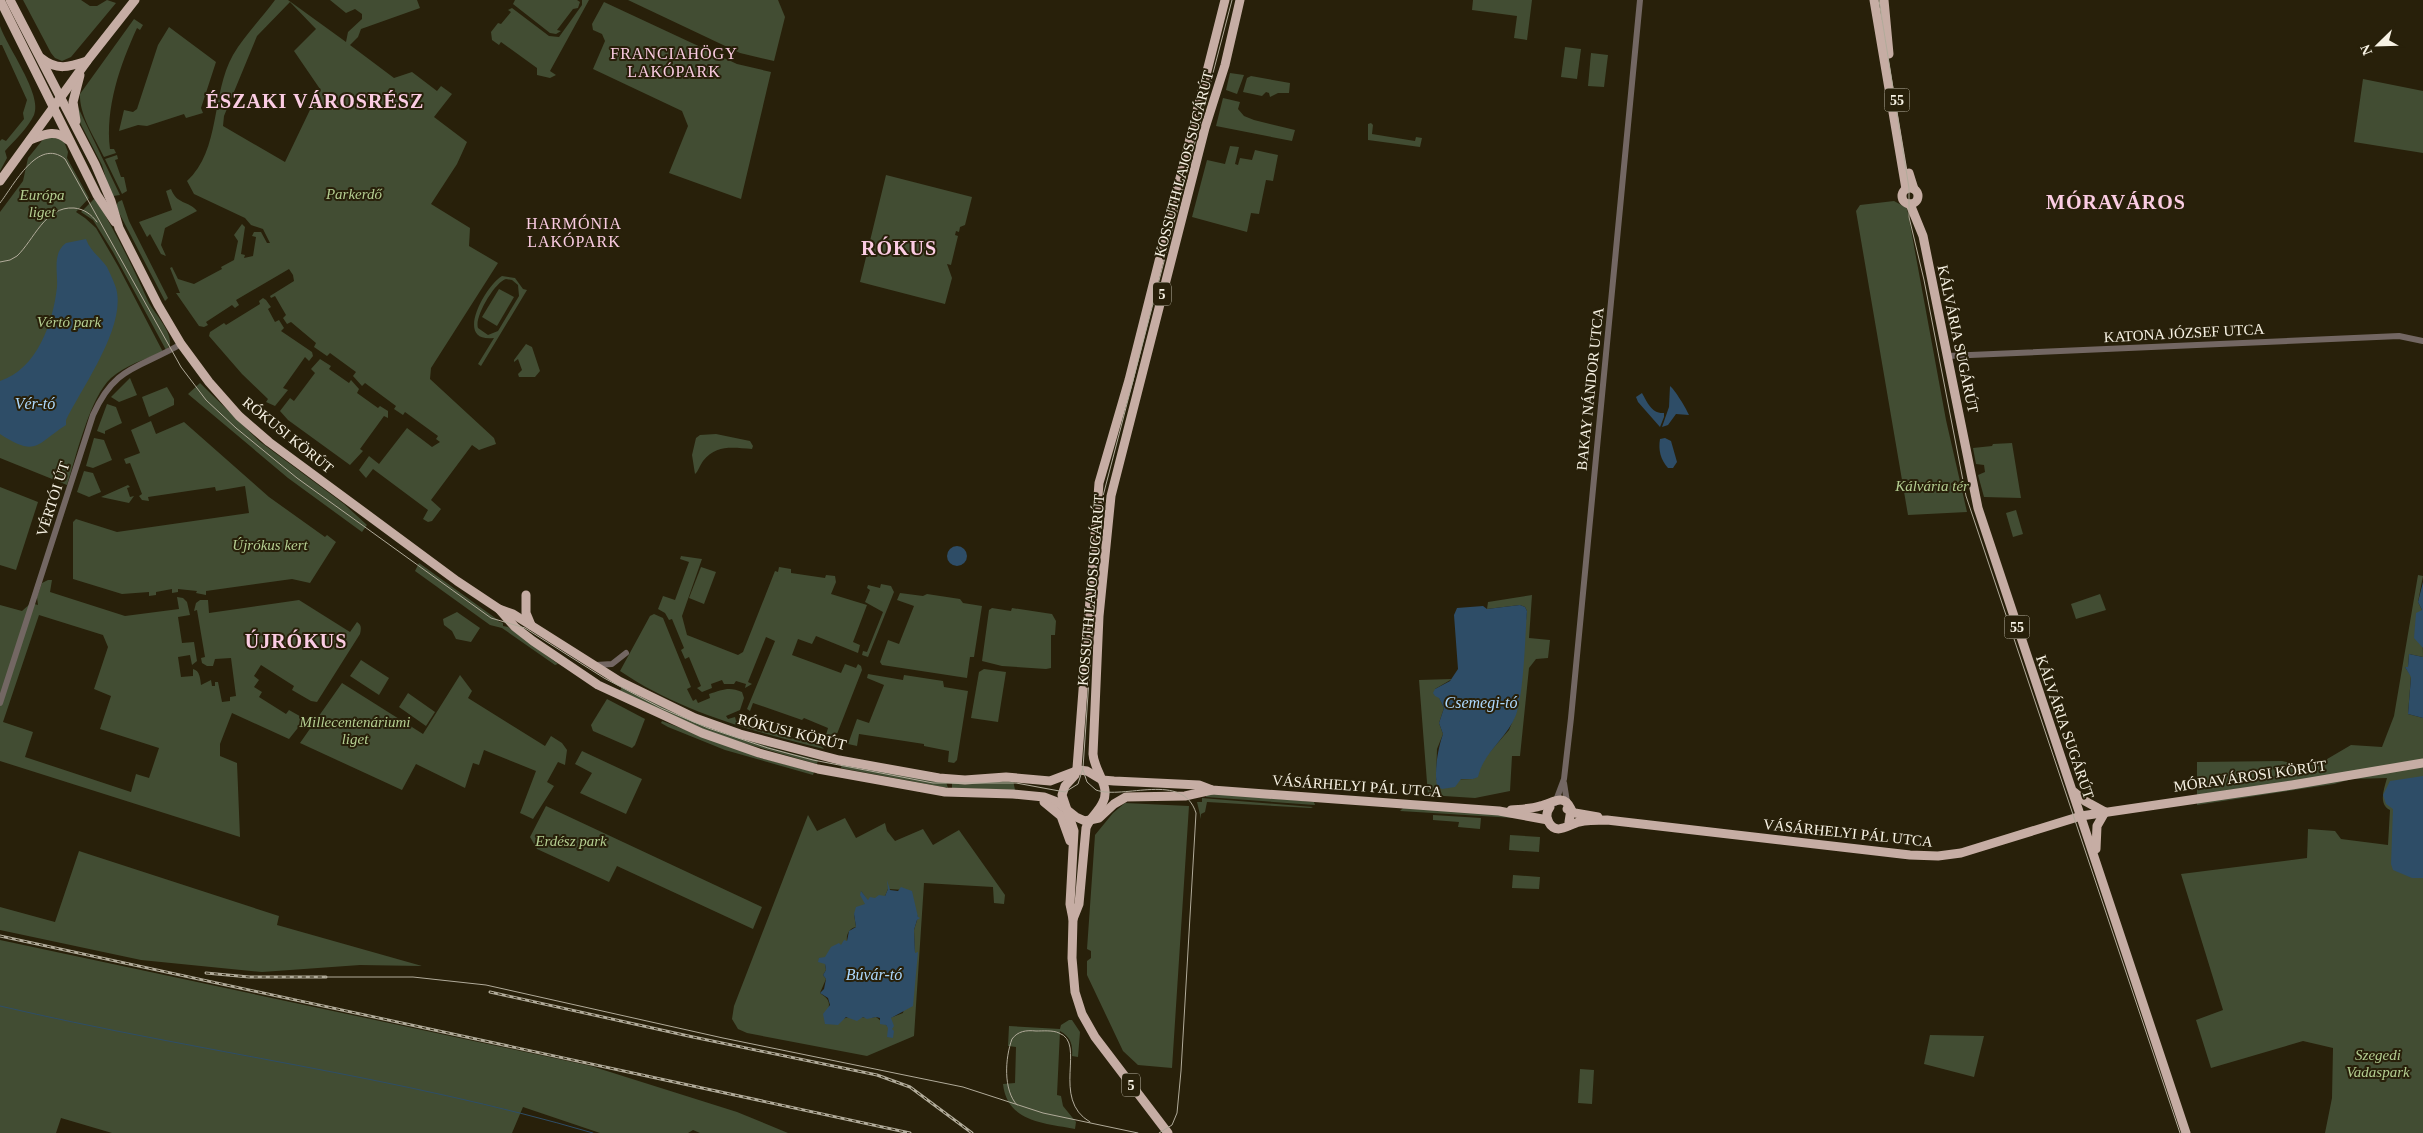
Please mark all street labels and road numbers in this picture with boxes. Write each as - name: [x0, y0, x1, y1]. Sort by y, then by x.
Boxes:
- street label: KOSSUTH LAJOS SUGÁRÚT: [1151, 69, 1217, 259]
- road number: 55: [1884, 88, 1910, 112]
- street label: KÁLVÁRIA SUGÁRÚT: [1935, 264, 1981, 414]
- road number: 5: [1153, 282, 1171, 306]
- street label: BAKAY NÁNDOR UTCA: [1573, 306, 1607, 471]
- street label: KATONA JÓZSEF UTCA: [2103, 321, 2265, 345]
- street label: RÓKUSI KÖRÚT: [240, 394, 336, 476]
- street label: VÉRTÓI ÚT: [33, 460, 73, 538]
- street label: KOSSUTH LAJOS SUGÁRÚT: [1075, 493, 1107, 687]
- road number: 55: [2004, 616, 2030, 638]
- street label: KÁLVÁRIA SUGÁRÚT: [2033, 653, 2097, 801]
- street label: RÓKUSI KÖRÚT: [736, 711, 848, 753]
- street label: MÓRAVÁROSI KÖRÚT: [2172, 757, 2328, 795]
- street label: VÁSÁRHELYI PÁL UTCA: [1271, 772, 1443, 800]
- street label: VÁSÁRHELYI PÁL UTCA: [1762, 816, 1934, 850]
- road number: 5: [1122, 1074, 1140, 1096]

